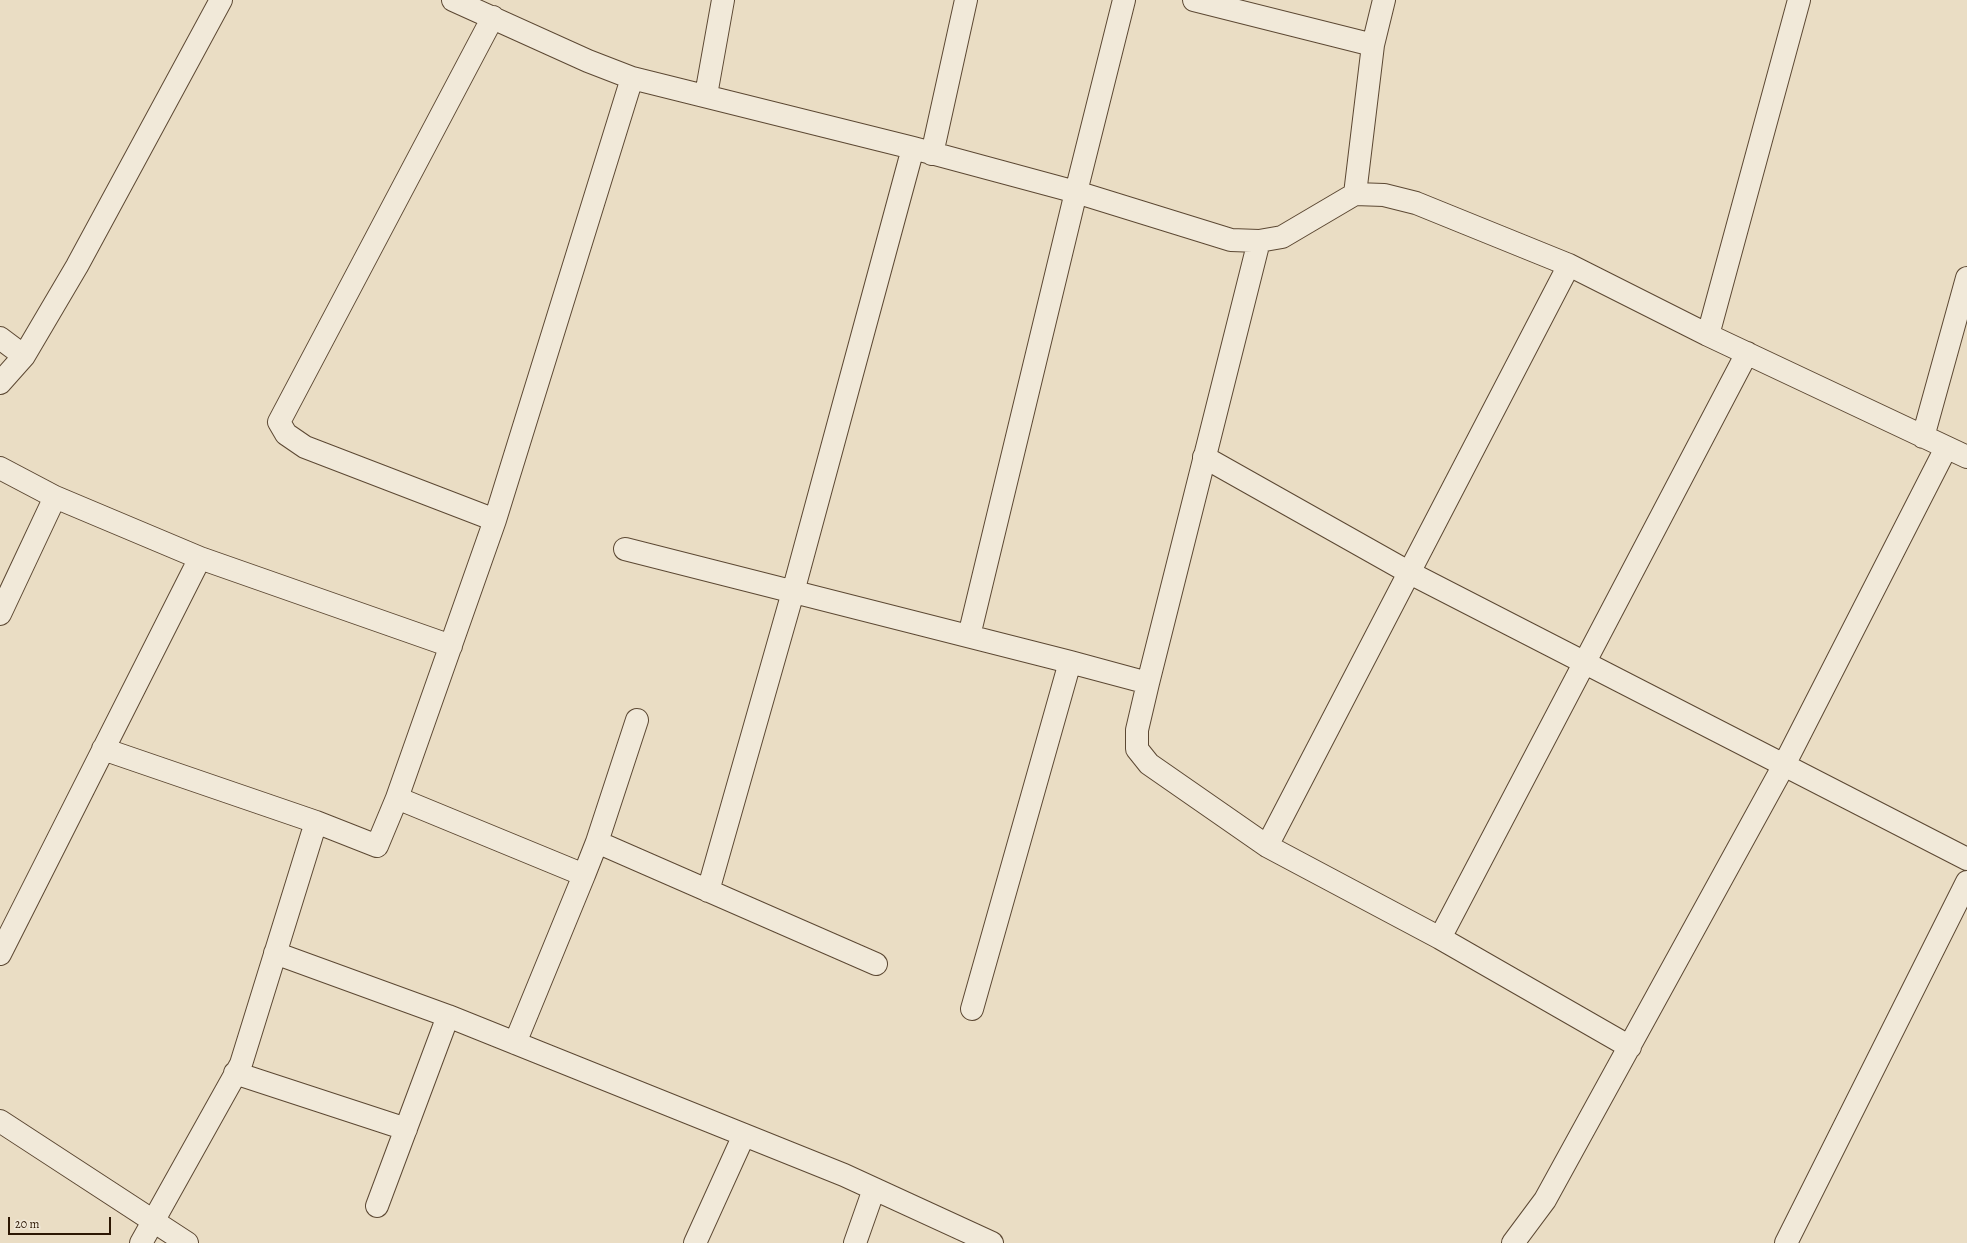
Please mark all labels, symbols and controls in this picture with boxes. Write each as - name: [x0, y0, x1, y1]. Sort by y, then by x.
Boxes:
- scale bar: [10, 1209, 113, 1235]
- text: 20 m: [15, 1216, 39, 1232]

